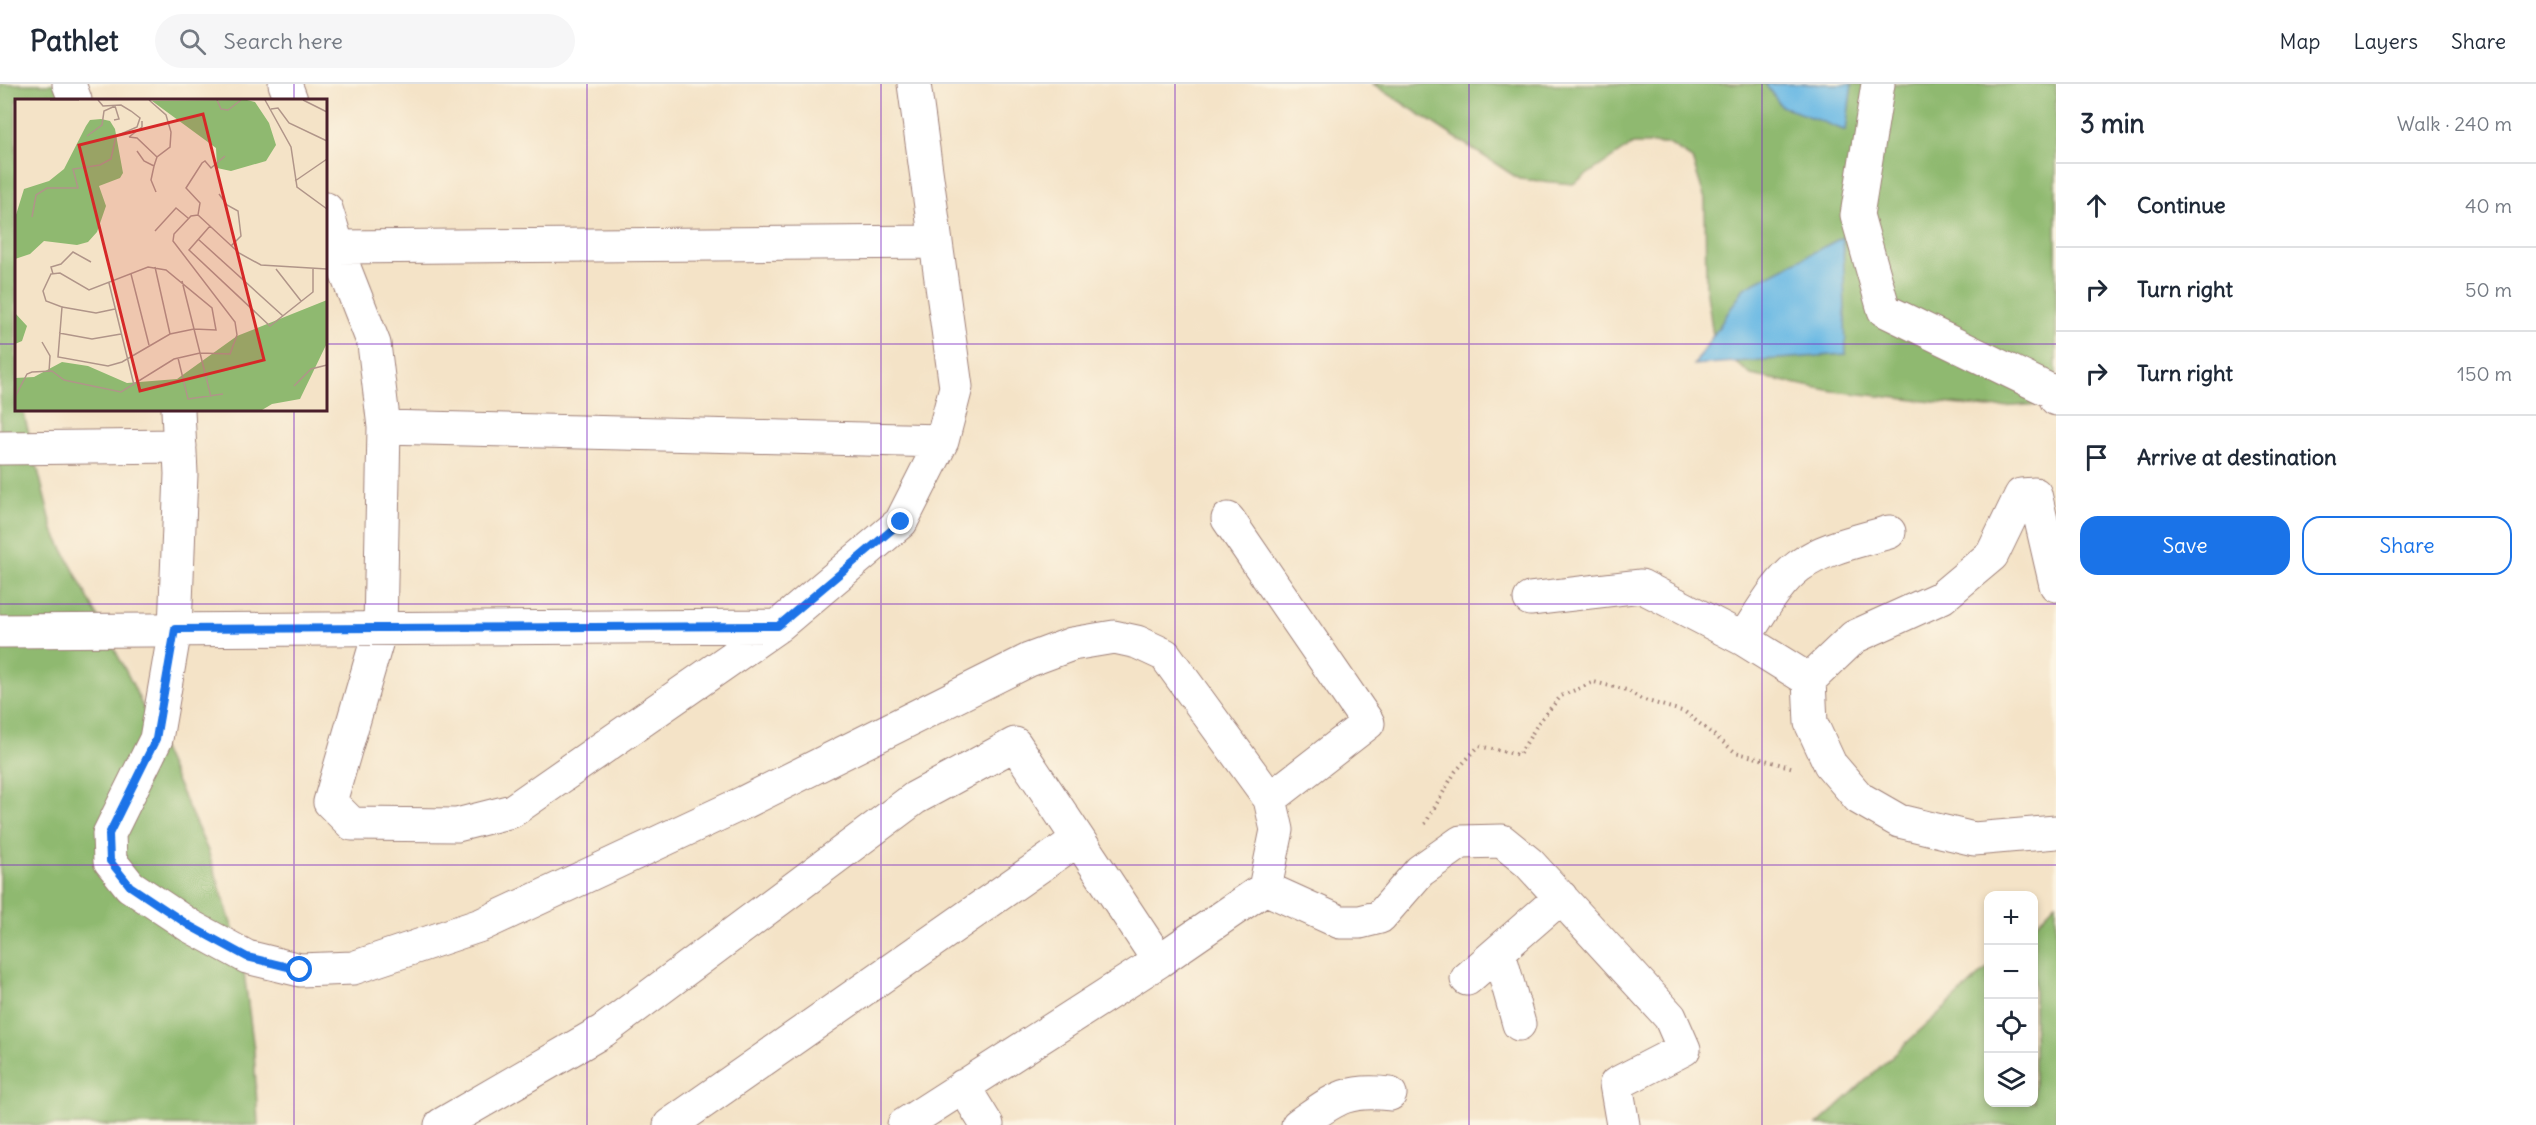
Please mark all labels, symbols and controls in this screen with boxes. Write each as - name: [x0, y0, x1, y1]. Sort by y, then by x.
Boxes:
- search box: [155, 14, 575, 68]
- text: Pathlet: [30, 23, 119, 59]
- icon: search: [176, 25, 209, 58]
- text: Search here: [224, 27, 343, 55]
- text: Map: [2280, 28, 2320, 55]
- text: Layers: [2353, 28, 2418, 55]
- text: Share: [2451, 28, 2506, 55]
- inset map: [15, 99, 327, 411]
- text: 3 min: [2080, 107, 2145, 140]
- text: Walk · 240 m: [2397, 111, 2512, 136]
- icon: ahead: [2080, 189, 2113, 222]
- text: Continue: [2137, 191, 2226, 219]
- text: 40 m: [2465, 193, 2512, 218]
- icon: right: [2080, 273, 2113, 306]
- text: Turn right: [2137, 275, 2233, 303]
- text: 50 m: [2465, 277, 2512, 302]
- icon: right: [2080, 357, 2113, 390]
- text: Turn right: [2137, 359, 2233, 387]
- text: 150 m: [2457, 361, 2512, 386]
- icon: arrive: [2080, 441, 2113, 474]
- text: Arrive at destination: [2137, 443, 2337, 471]
- route end: [887, 508, 913, 534]
- button: Save: [2080, 516, 2290, 575]
- button: Share: [2302, 516, 2512, 575]
- map controls: [1984, 891, 2038, 1107]
- button: +: [1984, 891, 2038, 945]
- button: −: [1984, 945, 2038, 999]
- route start: [286, 956, 312, 982]
- button: locate: [1984, 999, 2038, 1053]
- button: layers: [1984, 1053, 2038, 1107]

